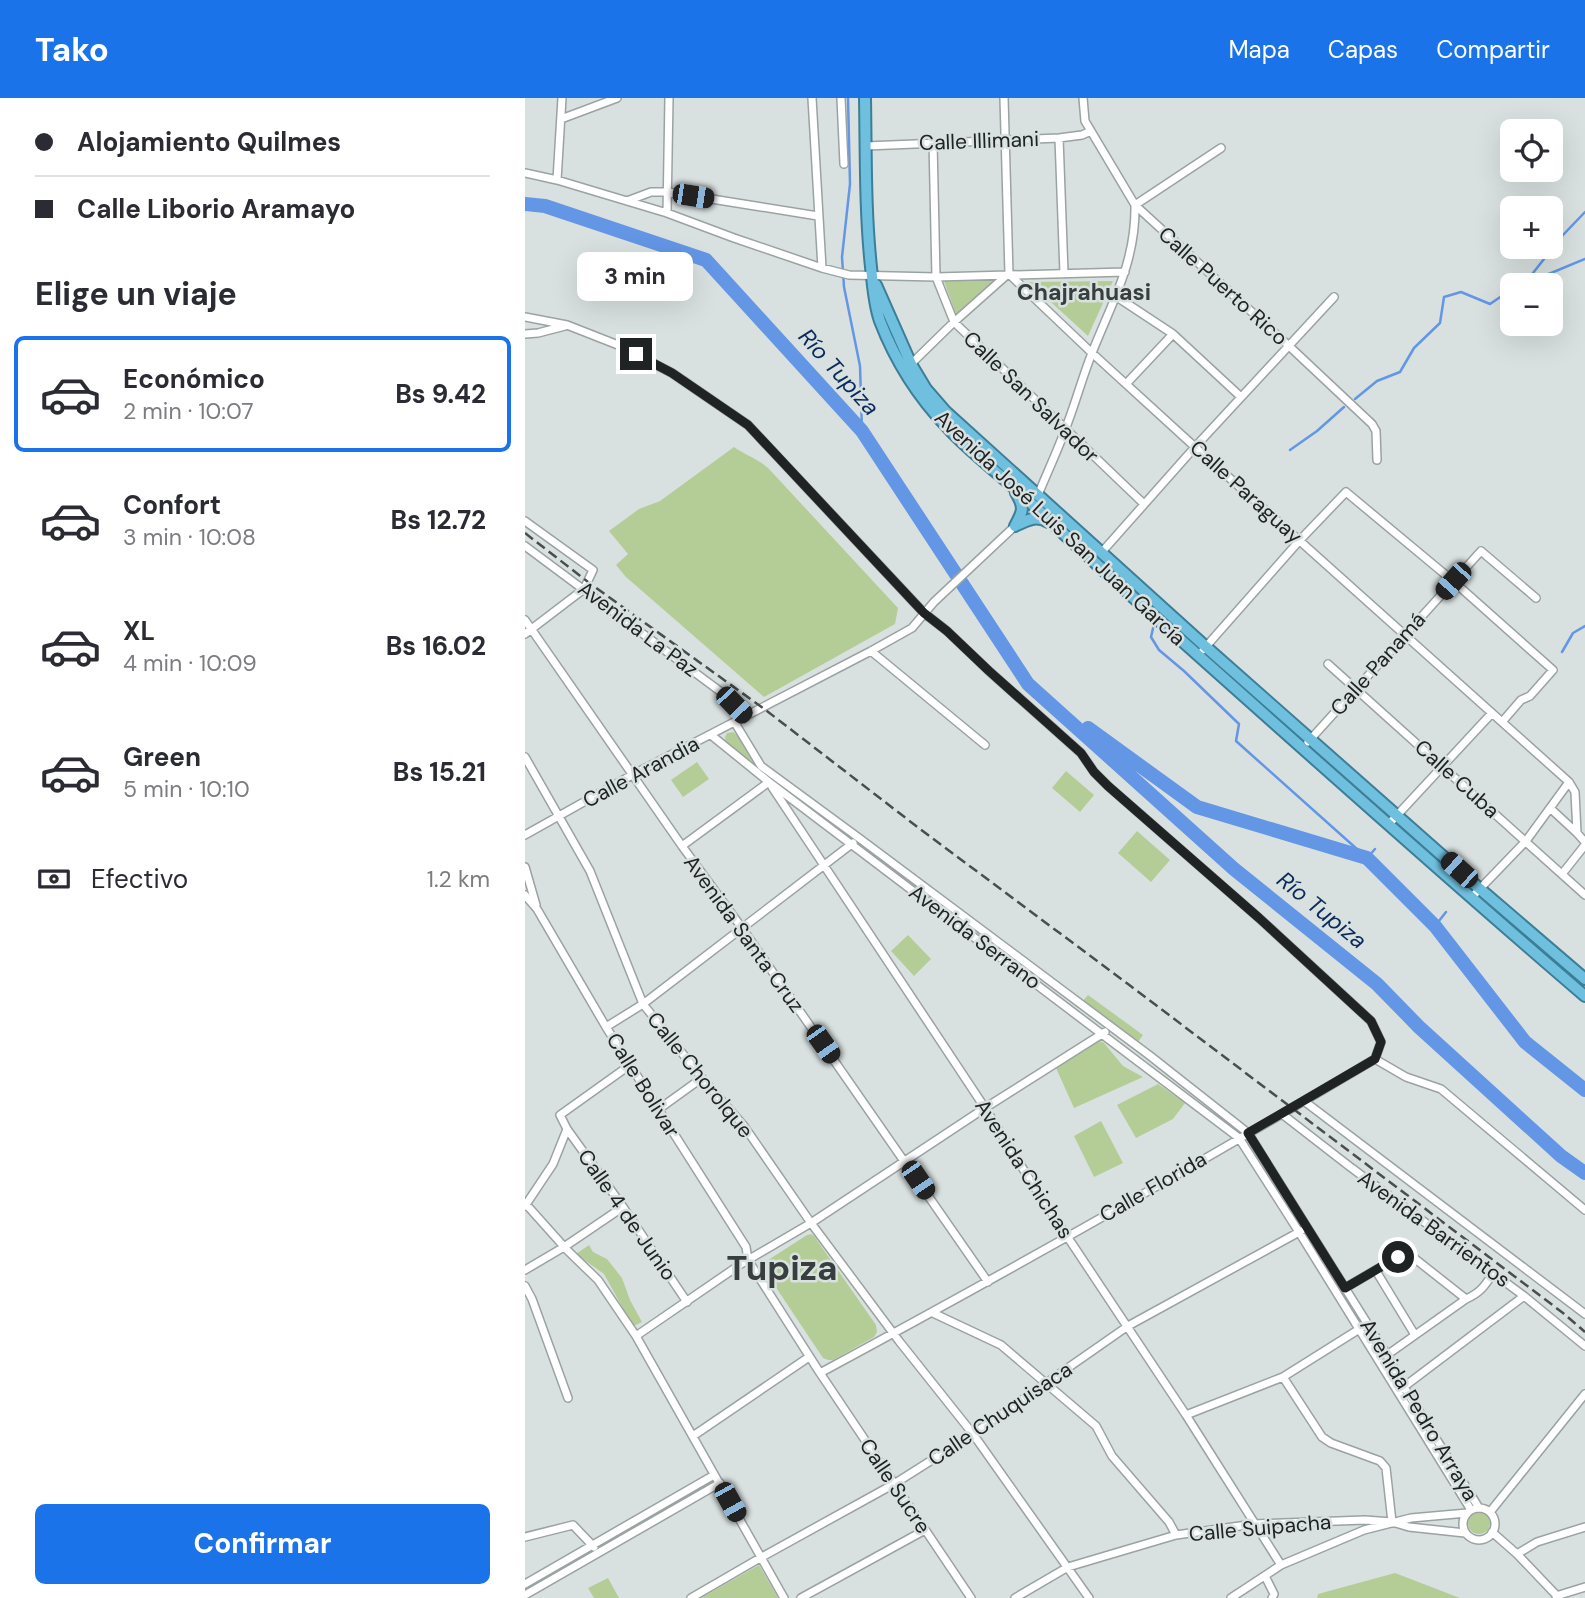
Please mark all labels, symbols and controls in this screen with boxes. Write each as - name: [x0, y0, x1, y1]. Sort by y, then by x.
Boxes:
- text: Tako: [35, 28, 109, 71]
- text: Mapa: [1228, 34, 1290, 65]
- text: Capas: [1328, 34, 1398, 65]
- text: Compartir: [1436, 34, 1550, 65]
- map controls: [1500, 119, 1563, 336]
- button: locate: [1500, 119, 1563, 182]
- text: Alojamiento Quilmes: [77, 125, 341, 159]
- street label: Calle Illimani: [919, 125, 1039, 157]
- car: [671, 182, 716, 210]
- text: Calle Liborio Aramayo: [77, 192, 355, 226]
- button: +: [1500, 196, 1563, 259]
- street label: Calle Puerto Rico: [1152, 220, 1294, 352]
- callout: 3 min: [578, 252, 694, 302]
- text: 3 min: [604, 261, 666, 291]
- text: Elige un viaje: [35, 273, 237, 315]
- button: −: [1500, 273, 1563, 336]
- district label: Chajrahuasi: [1017, 277, 1151, 307]
- water label: Río Tupiza: [792, 322, 886, 422]
- street label: Calle San Salvador: [957, 325, 1105, 469]
- route end: [620, 338, 652, 370]
- text: Económico: [123, 362, 265, 396]
- icon: car: [39, 363, 102, 426]
- text: Bs 9.42: [395, 377, 486, 411]
- text: 2 min · 10:07: [123, 396, 254, 426]
- street label: Avenida José Luis San Juan García: [928, 404, 1192, 652]
- street label: Calle Paraguay: [1184, 434, 1308, 550]
- text: Confort: [123, 488, 221, 522]
- icon: car: [39, 489, 102, 552]
- text: Bs 12.72: [391, 503, 486, 537]
- text: 3 min · 10:08: [123, 522, 256, 552]
- car: [1432, 558, 1475, 604]
- street label: Avenida La Paz: [572, 575, 704, 683]
- street label: Calle Panamá: [1324, 606, 1432, 722]
- text: XL: [123, 614, 155, 648]
- icon: car: [39, 615, 102, 678]
- text: Bs 16.02: [386, 629, 486, 663]
- text: 4 min · 10:09: [123, 648, 257, 678]
- car: [712, 683, 757, 727]
- street label: Calle Arandia: [578, 730, 704, 814]
- street label: Calle Cuba: [1409, 733, 1505, 825]
- text: Green: [123, 740, 201, 774]
- icon: car: [39, 741, 102, 804]
- text: Bs 15.21: [393, 755, 486, 789]
- text: 5 min · 10:10: [123, 774, 250, 804]
- car: [1437, 848, 1482, 892]
- street label: Avenida Santa Cruz: [677, 850, 811, 1018]
- icon: cash: [35, 860, 73, 898]
- text: Efectivo: [91, 862, 188, 896]
- text: 1.2 km: [427, 864, 490, 894]
- water label: Río Tupiza: [1271, 865, 1373, 955]
- street label: Avenida Serrano: [903, 878, 1047, 996]
- street label: Calle Chorolque: [640, 1006, 760, 1144]
- car: [803, 1021, 844, 1067]
- street label: Calle Bolivar: [600, 1028, 686, 1143]
- street label: Avenida Chichas: [968, 1094, 1080, 1244]
- street label: Calle 4 de Junio: [571, 1144, 683, 1286]
- street label: Calle Florida: [1094, 1145, 1212, 1229]
- car: [898, 1157, 939, 1203]
- street label: Avenida Barrientos: [1352, 1164, 1516, 1294]
- route start: [1382, 1241, 1414, 1273]
- district label: Tupiza: [727, 1245, 837, 1291]
- street label: Avenida Pedro Arraya: [1354, 1314, 1484, 1506]
- street label: Calle Chuquisaca: [922, 1355, 1078, 1473]
- street label: Calle Sucre: [853, 1433, 937, 1539]
- car: [711, 1479, 750, 1525]
- button: Confirmar: [35, 1504, 490, 1584]
- street label: Calle Suipacha: [1188, 1508, 1332, 1548]

